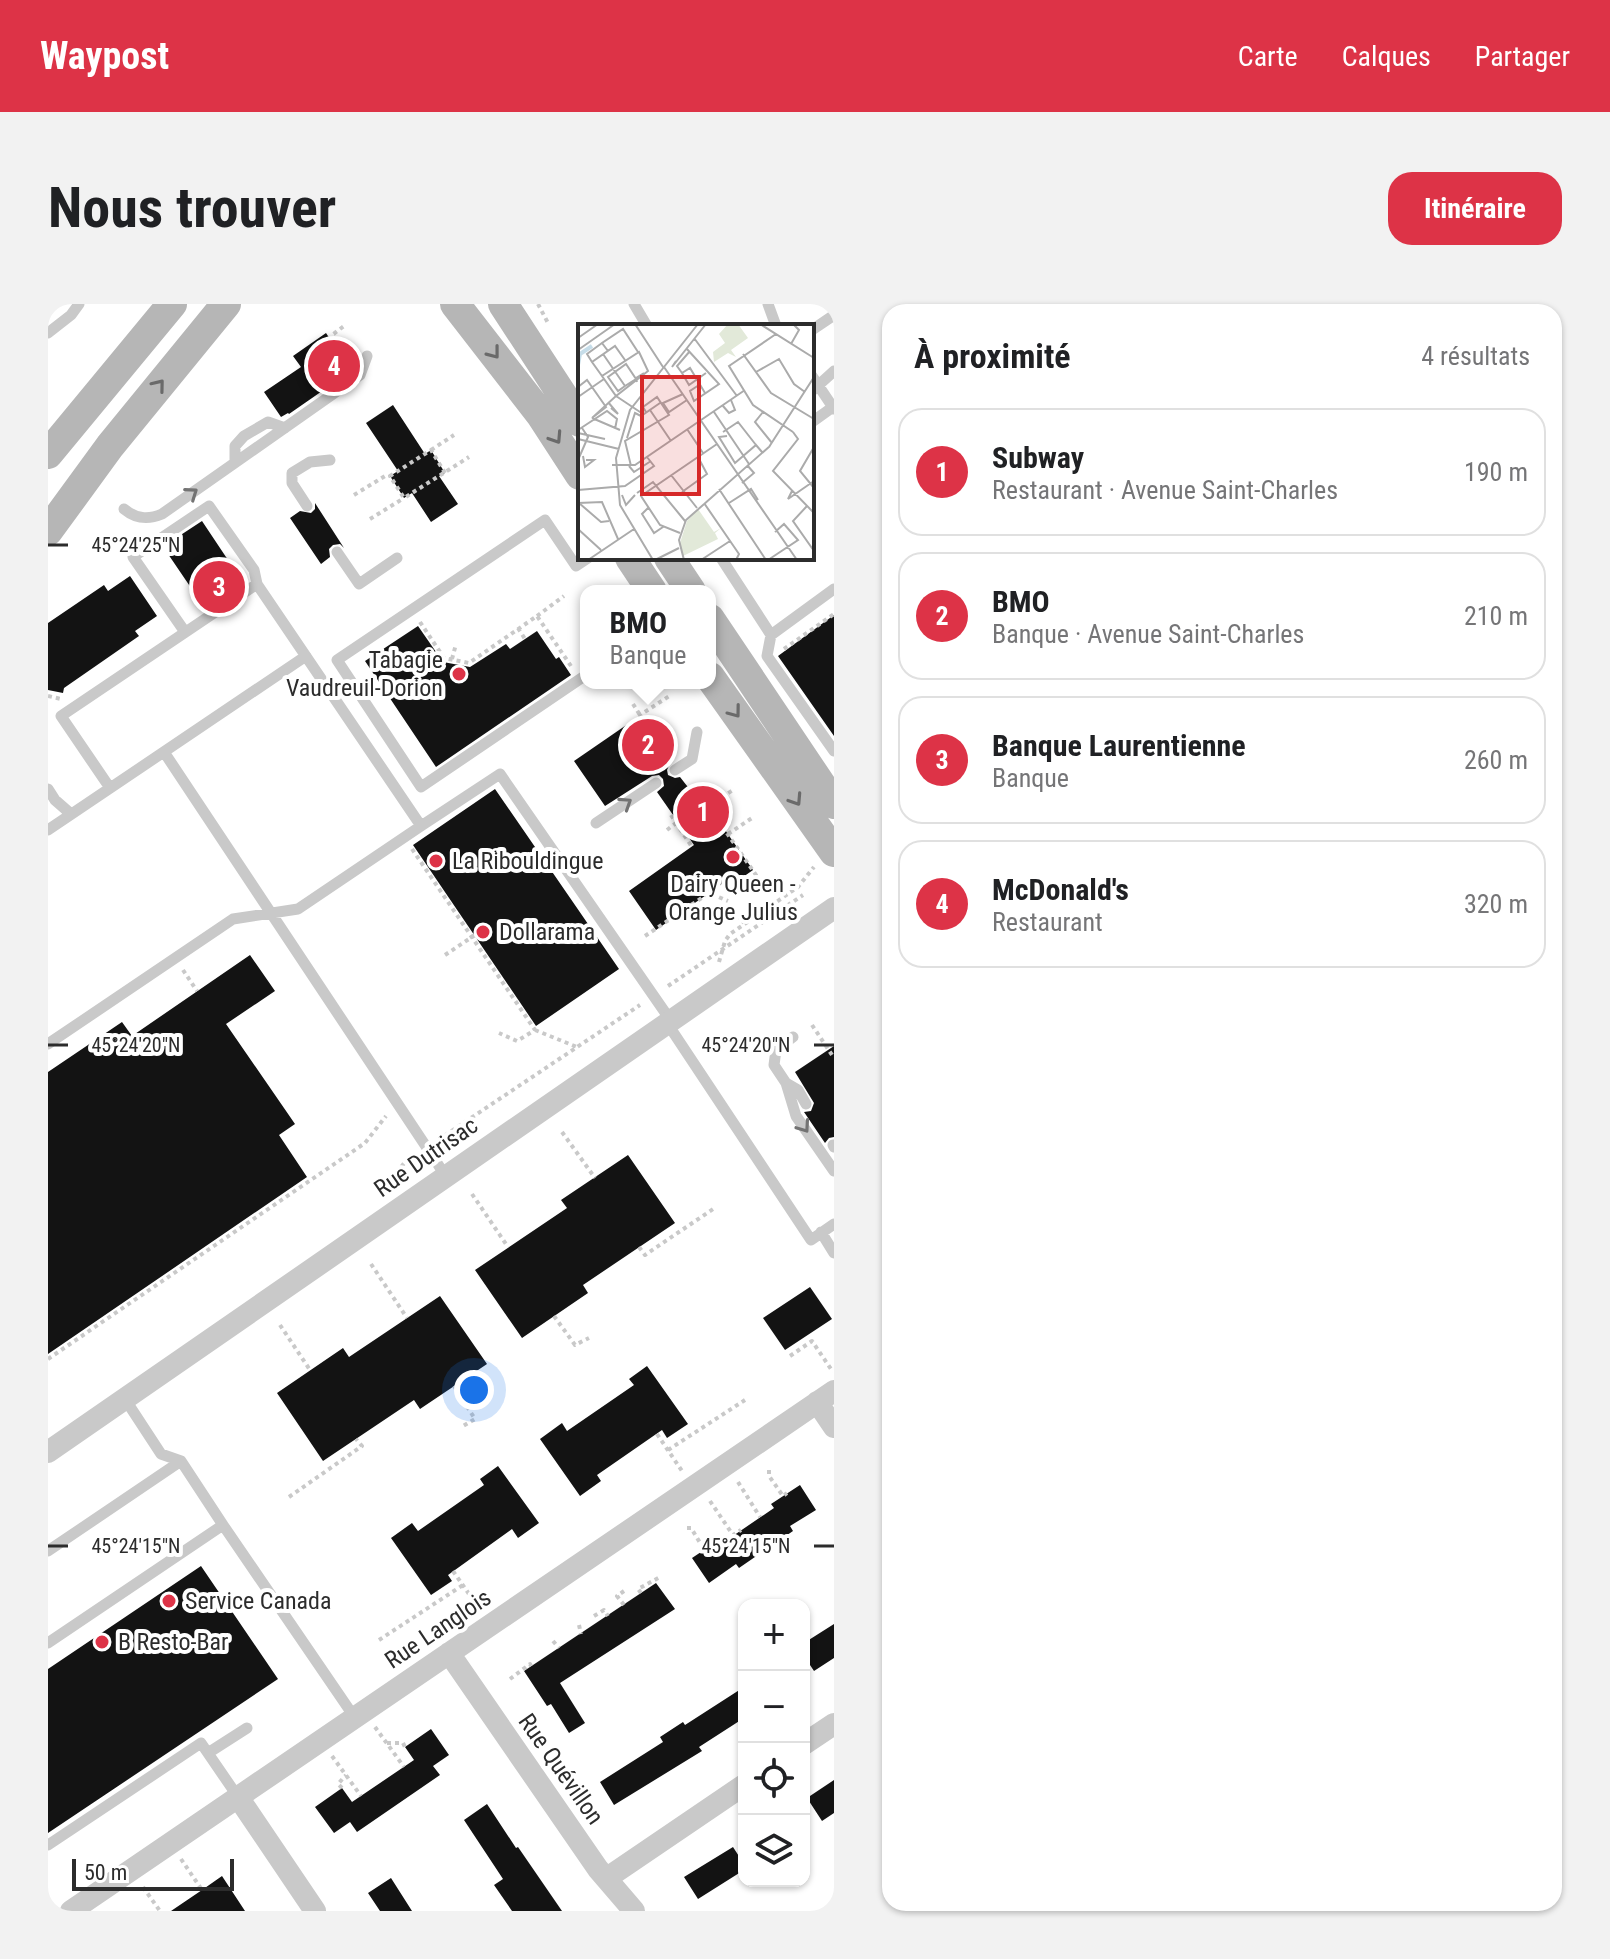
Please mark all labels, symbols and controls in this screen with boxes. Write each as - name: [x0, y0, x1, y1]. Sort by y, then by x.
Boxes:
- text: Waypost: [40, 34, 169, 78]
- text: Carte: [1238, 40, 1298, 73]
- text: Calques: [1342, 40, 1431, 73]
- text: Partager: [1475, 40, 1570, 73]
- button: Itinéraire: [1388, 172, 1562, 245]
- text: Nous trouver: [48, 175, 336, 241]
- inset map: [578, 324, 814, 560]
- pin: 4: [308, 336, 360, 396]
- text: À proximité: [914, 336, 1071, 376]
- text: 4 résultats: [1421, 341, 1530, 371]
- one-way arrow: [485, 344, 499, 359]
- one-way arrow: [149, 380, 164, 395]
- one-way arrow: [547, 430, 562, 444]
- text: Subway: [992, 440, 1084, 475]
- text: 1: [935, 457, 949, 487]
- text: 190 m: [1464, 457, 1528, 487]
- text: Restaurant · Avenue Saint-Charles: [992, 475, 1338, 505]
- one-way arrow: [183, 488, 197, 503]
- text: 45°24'25"N: [91, 533, 181, 557]
- pin: 3: [193, 557, 245, 617]
- text: BMO: [992, 584, 1050, 619]
- popup: [580, 585, 716, 689]
- text: 2: [935, 601, 949, 631]
- text: 210 m: [1464, 601, 1528, 631]
- text: BMO: [609, 605, 667, 640]
- text: Banque · Avenue Saint-Charles: [992, 619, 1304, 649]
- text: Banque: [609, 640, 687, 670]
- place label: Tabagie Vaudreuil-Dorion: [286, 646, 443, 702]
- marker: Tabagie Vaudreuil-Dorion: [450, 665, 468, 683]
- one-way arrow: [726, 703, 740, 717]
- pin: 2: [622, 715, 674, 775]
- text: Banque Laurentienne: [992, 728, 1246, 763]
- text: 3: [935, 745, 949, 775]
- text: 260 m: [1464, 745, 1528, 775]
- text: Banque: [992, 763, 1069, 793]
- pin: 1: [677, 782, 729, 842]
- one-way arrow: [787, 791, 802, 805]
- one-way arrow: [617, 798, 631, 813]
- place label: La Ribouldingue: [452, 847, 603, 875]
- marker: Dairy Queen - Orange Julius: [724, 848, 742, 866]
- marker: La Ribouldingue: [427, 852, 445, 870]
- place label: Dairy Queen - Orange Julius: [668, 870, 798, 926]
- text: McDonald's: [992, 872, 1129, 907]
- text: 4: [935, 889, 949, 919]
- text: 320 m: [1464, 889, 1528, 919]
- text: Restaurant: [992, 907, 1103, 937]
- place label: Dollarama: [499, 918, 595, 946]
- marker: Dollarama: [474, 923, 492, 941]
- text: 45°24'20"N: [91, 1033, 181, 1057]
- text: 45°24'20"N: [701, 1033, 791, 1057]
- street label: Rue Dutrisac: [369, 1111, 483, 1203]
- one-way arrow: [794, 1119, 809, 1133]
- your location: [454, 1370, 494, 1410]
- text: 45°24'15"N: [91, 1534, 181, 1558]
- text: 45°24'15"N: [701, 1534, 791, 1558]
- street label: Rue Langlois: [380, 1583, 496, 1675]
- place label: Service Canada: [185, 1587, 331, 1615]
- marker: Service Canada: [160, 1592, 178, 1610]
- map controls: [738, 1599, 810, 1887]
- button: +: [738, 1599, 810, 1671]
- place label: B Resto-Bar: [118, 1628, 228, 1656]
- marker: B Resto-Bar: [93, 1633, 111, 1651]
- button: −: [738, 1671, 810, 1743]
- street label: Rue Quévillon: [513, 1708, 609, 1830]
- button: locate: [738, 1743, 810, 1815]
- button: layers: [738, 1815, 810, 1887]
- scale bar: [72, 1855, 234, 1891]
- text: 50 m: [84, 1860, 127, 1885]

